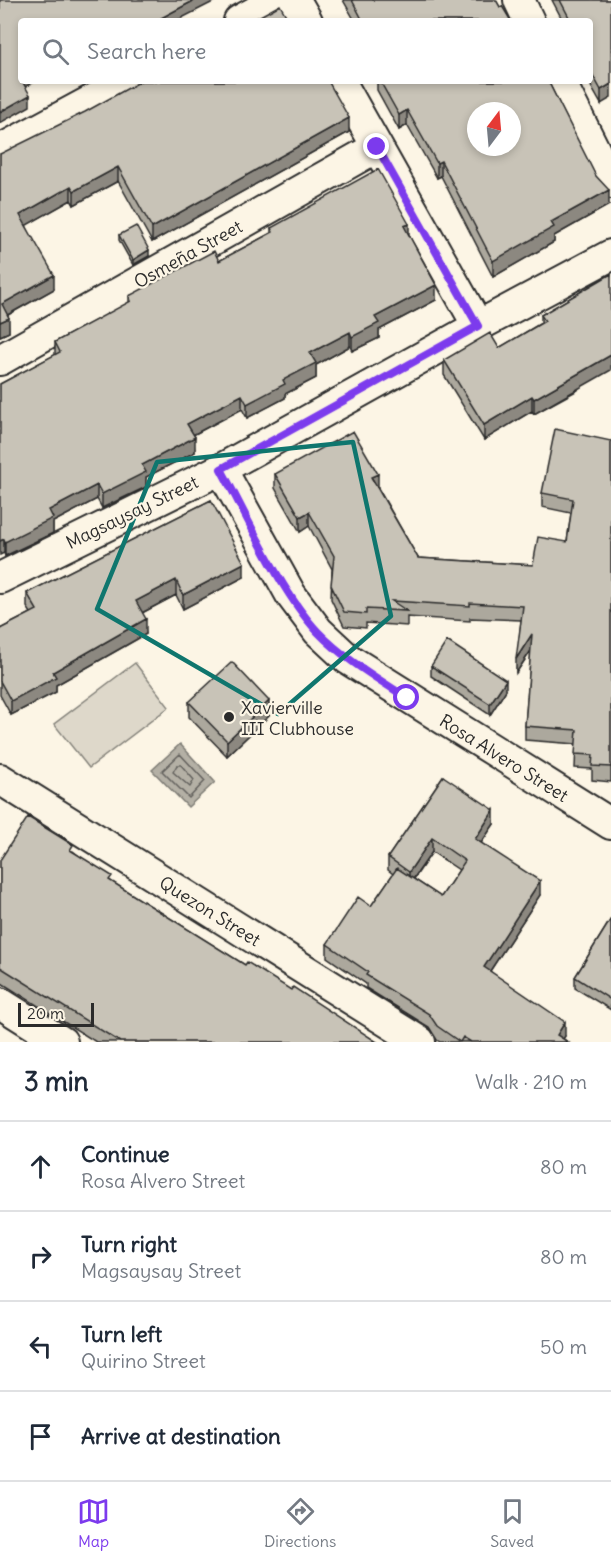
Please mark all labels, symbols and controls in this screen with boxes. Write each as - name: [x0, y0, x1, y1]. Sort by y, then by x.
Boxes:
- search box: [18, 18, 593, 84]
- icon: search: [39, 35, 72, 68]
- text: Search here: [87, 37, 206, 65]
- north arrow: [467, 102, 521, 156]
- route end: [363, 133, 389, 159]
- street label: Osmeña Street: [130, 215, 246, 293]
- street label: Magsaysay Street: [62, 470, 202, 554]
- route start: [393, 684, 419, 710]
- place label: Xavierville III Clubhouse: [241, 696, 354, 740]
- street label: Rosa Alvero Street: [435, 709, 573, 807]
- marker: Xavierville III Clubhouse: [222, 710, 236, 724]
- street label: Quezon Street: [155, 871, 265, 951]
- scale bar: [18, 1000, 94, 1028]
- text: 20 m: [27, 1003, 64, 1023]
- text: 3 min: [24, 1065, 89, 1098]
- text: Walk · 210 m: [475, 1069, 587, 1094]
- text: Continue: [81, 1140, 170, 1168]
- icon: ahead: [24, 1150, 57, 1183]
- text: 80 m: [540, 1154, 587, 1179]
- text: Rosa Alvero Street: [81, 1168, 245, 1193]
- text: Turn right: [81, 1230, 177, 1258]
- icon: right: [24, 1240, 57, 1273]
- text: 80 m: [540, 1244, 587, 1269]
- text: Magsaysay Street: [81, 1258, 241, 1283]
- text: Turn left: [81, 1320, 162, 1348]
- icon: left: [24, 1330, 57, 1363]
- text: 50 m: [540, 1334, 587, 1359]
- text: Quirino Street: [81, 1348, 206, 1373]
- icon: arrive: [24, 1420, 57, 1453]
- text: Arrive at destination: [81, 1422, 281, 1450]
- tab: Map: [77, 1495, 110, 1551]
- tab: Directions: [264, 1495, 336, 1551]
- tab: Saved: [490, 1495, 534, 1551]

